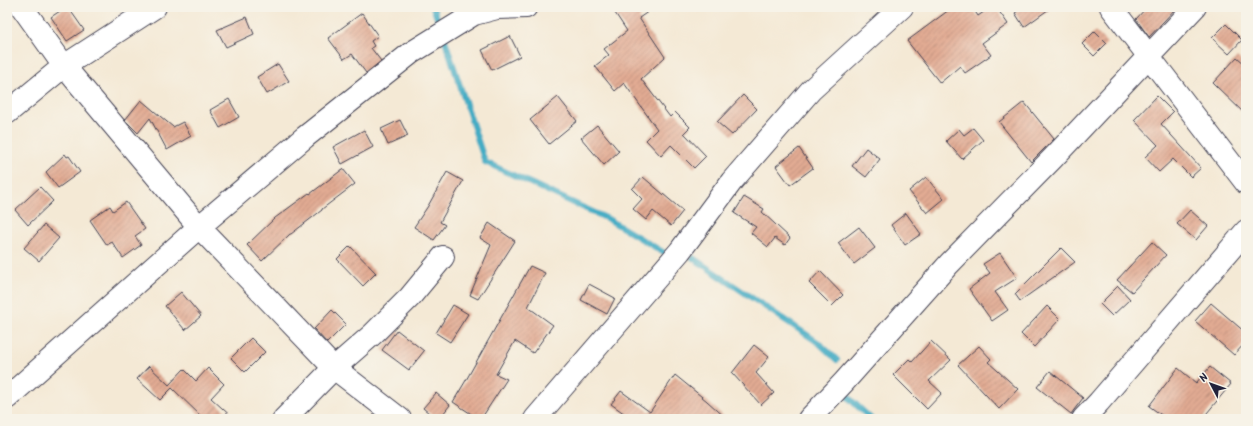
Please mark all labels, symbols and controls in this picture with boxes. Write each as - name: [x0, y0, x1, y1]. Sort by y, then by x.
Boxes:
- north arrow: [1191, 364, 1231, 404]
- text: N: [1195, 370, 1213, 387]

